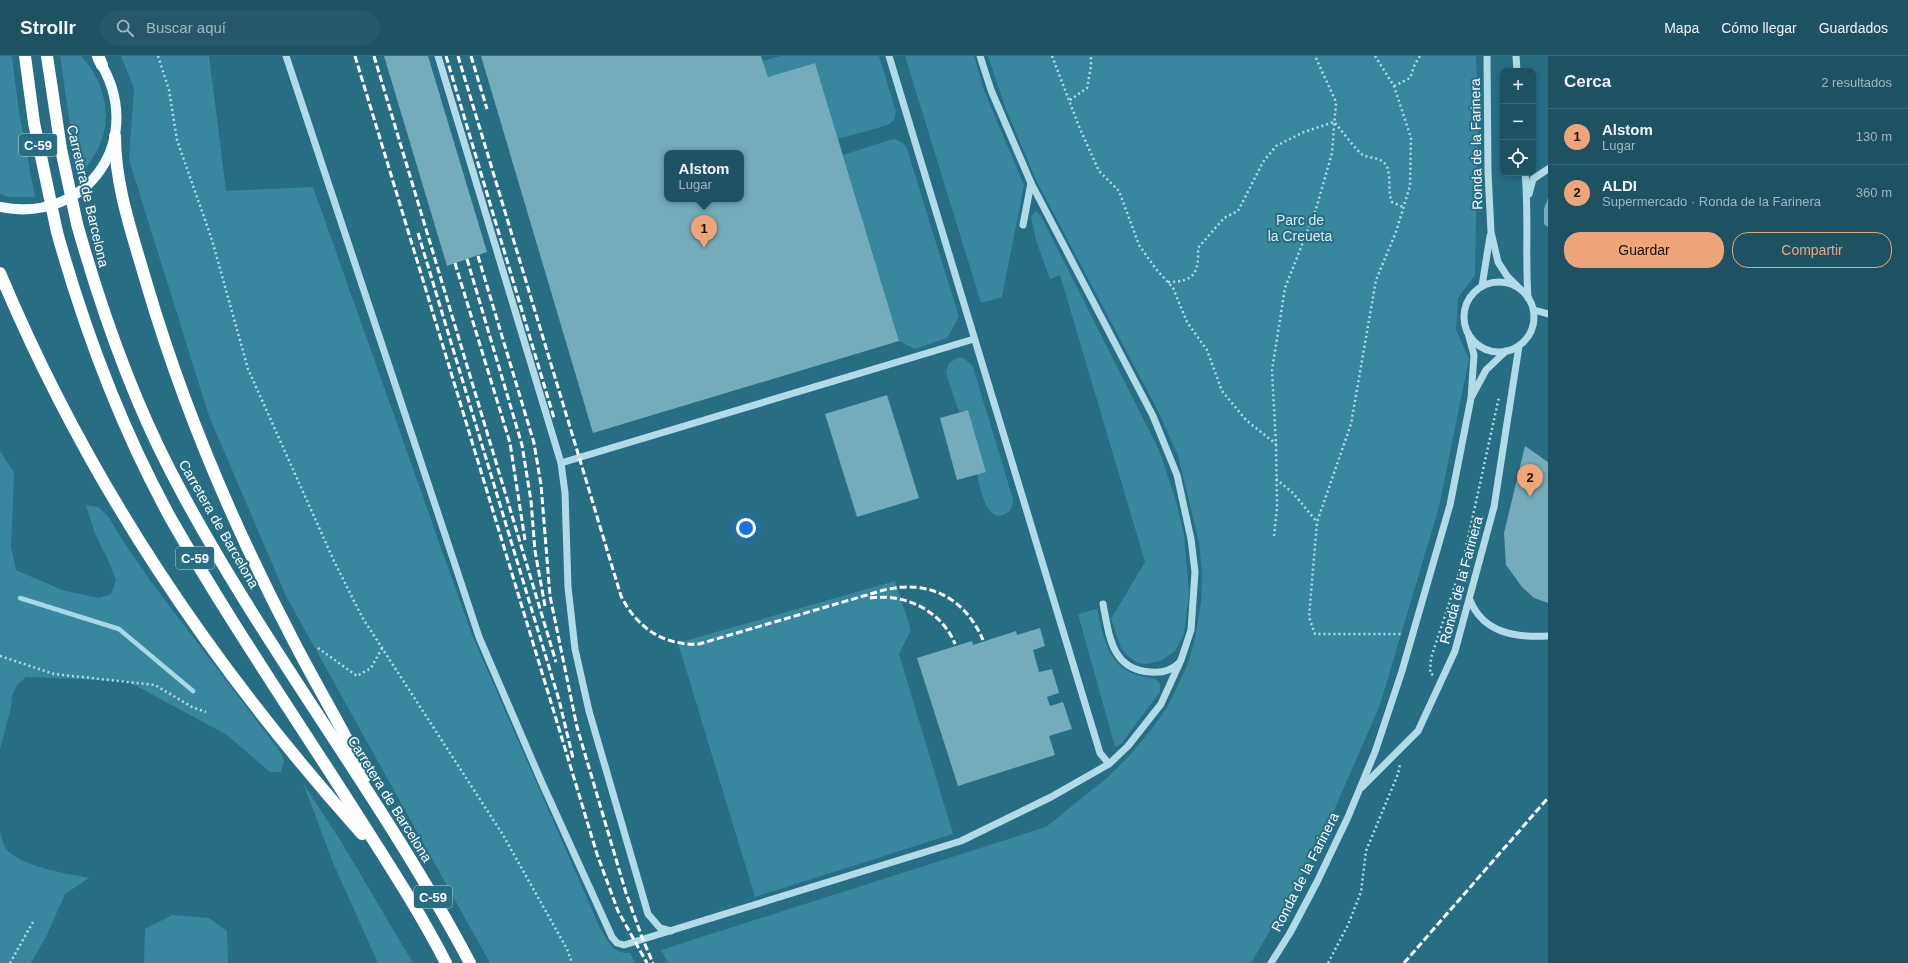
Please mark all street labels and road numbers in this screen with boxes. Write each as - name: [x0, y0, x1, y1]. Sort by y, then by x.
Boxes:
- street label: Ronda de la Farinera: [1467, 78, 1485, 210]
- street label: Carretera de Barcelona: [64, 123, 112, 269]
- road number: C-59: [19, 134, 57, 156]
- street label: Carretera de Barcelona: [176, 457, 262, 591]
- street label: Ronda de la Farinera: [1436, 514, 1486, 646]
- road number: C-59: [176, 547, 214, 569]
- street label: Carretera de Barcelona: [345, 733, 435, 865]
- street label: Ronda de la Farinera: [1268, 810, 1342, 934]
- road number: C-59: [414, 886, 452, 908]

